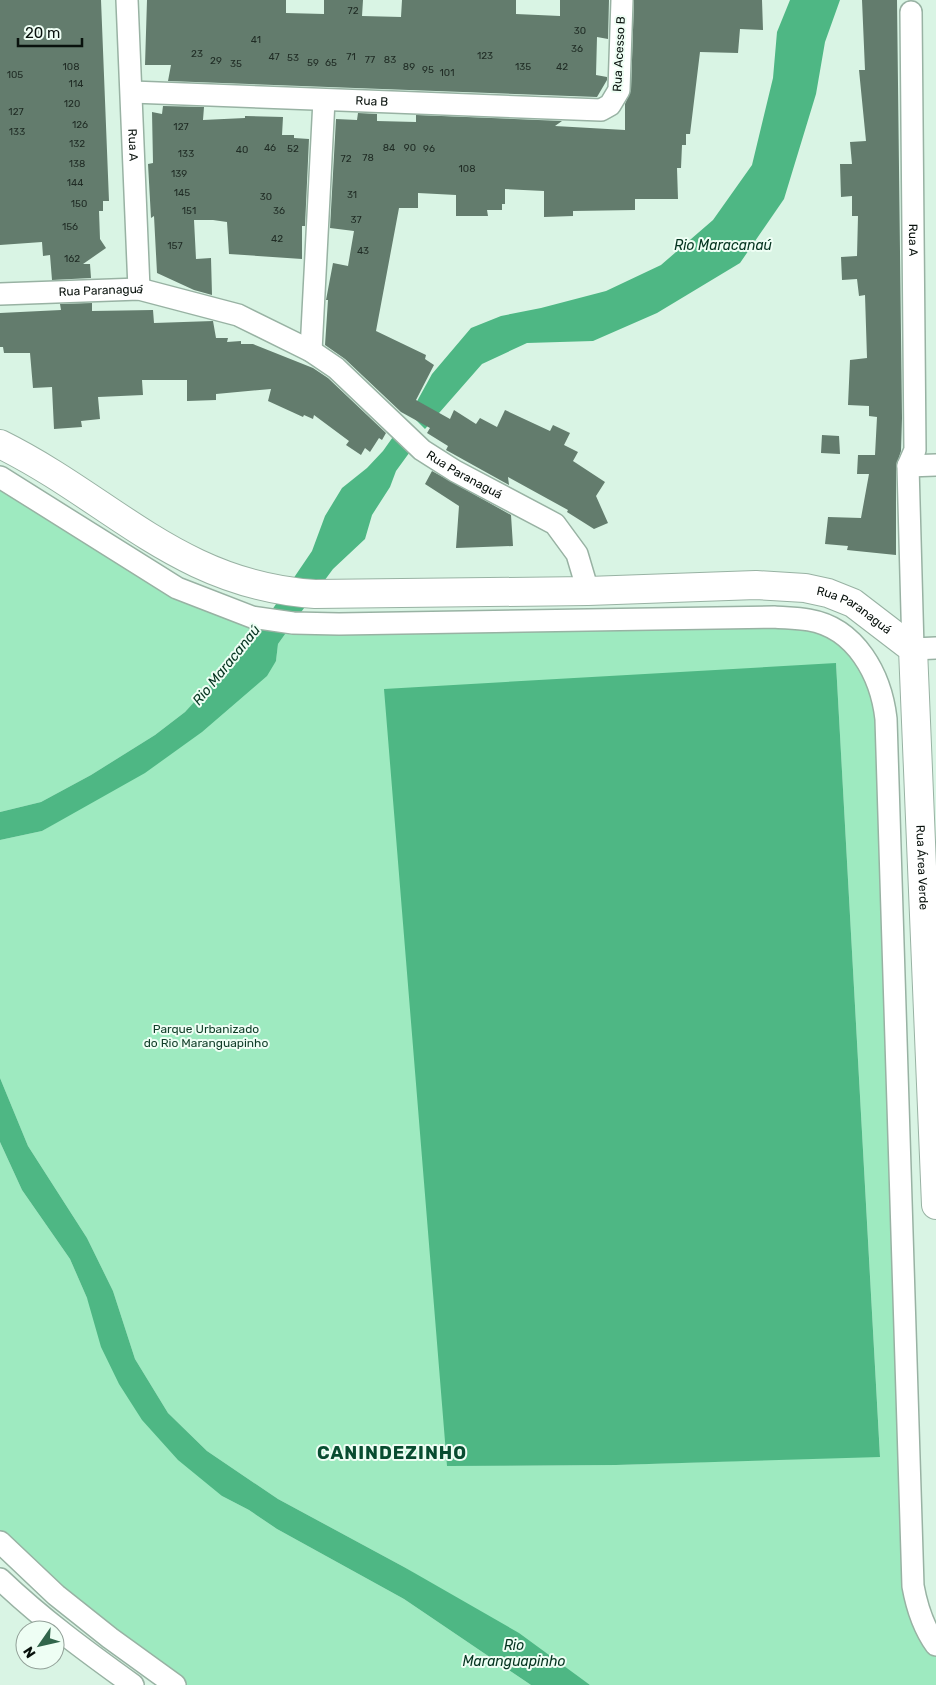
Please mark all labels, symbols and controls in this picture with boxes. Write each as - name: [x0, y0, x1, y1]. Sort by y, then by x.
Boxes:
- house number: 72: [348, 5, 359, 17]
- scale bar: [18, 15, 81, 47]
- street label: Rua Acesso B: [610, 16, 628, 92]
- text: 20 m: [25, 24, 60, 42]
- house number: 30: [574, 25, 586, 37]
- house number: 41: [251, 34, 261, 46]
- house number: 36: [571, 43, 583, 55]
- house number: 23: [191, 48, 203, 60]
- house number: 123: [477, 50, 493, 62]
- house number: 47: [268, 51, 280, 63]
- house number: 71: [346, 51, 356, 63]
- house number: 53: [287, 52, 299, 64]
- house number: 77: [365, 54, 375, 66]
- house number: 83: [384, 54, 396, 66]
- house number: 29: [210, 55, 222, 67]
- house number: 59: [307, 57, 319, 69]
- house number: 65: [325, 57, 337, 69]
- house number: 35: [230, 58, 242, 70]
- house number: 108: [63, 61, 80, 73]
- house number: 89: [403, 61, 415, 73]
- house number: 135: [515, 61, 531, 73]
- house number: 42: [556, 61, 568, 73]
- house number: 95: [422, 64, 434, 76]
- house number: 101: [440, 67, 454, 79]
- house number: 105: [7, 69, 23, 81]
- house number: 114: [69, 78, 83, 90]
- street label: Rua B: [355, 94, 388, 109]
- house number: 120: [64, 98, 80, 110]
- house number: 127: [8, 106, 24, 118]
- house number: 126: [72, 119, 88, 131]
- house number: 127: [173, 121, 189, 133]
- house number: 133: [9, 126, 25, 138]
- street label: Rua A: [125, 128, 141, 161]
- house number: 132: [69, 138, 85, 150]
- house number: 46: [264, 142, 276, 154]
- house number: 84: [383, 142, 395, 154]
- house number: 90: [404, 142, 416, 154]
- house number: 52: [287, 143, 299, 155]
- house number: 96: [423, 143, 435, 155]
- house number: 40: [236, 144, 248, 156]
- house number: 133: [178, 148, 194, 160]
- house number: 78: [362, 152, 374, 164]
- house number: 72: [341, 153, 352, 165]
- house number: 138: [69, 158, 85, 170]
- house number: 108: [459, 163, 476, 175]
- house number: 139: [171, 168, 187, 180]
- house number: 144: [67, 177, 83, 189]
- house number: 145: [174, 187, 190, 199]
- house number: 31: [347, 189, 357, 201]
- house number: 30: [260, 191, 272, 203]
- house number: 150: [71, 198, 87, 210]
- house number: 151: [182, 205, 196, 217]
- house number: 36: [273, 205, 285, 217]
- house number: 37: [350, 214, 362, 226]
- house number: 156: [62, 221, 78, 233]
- street label: Rua A: [906, 224, 920, 256]
- house number: 42: [271, 233, 283, 245]
- water label: Rio Maracanaú: [674, 237, 773, 254]
- house number: 157: [167, 240, 183, 252]
- house number: 43: [357, 245, 369, 257]
- house number: 162: [64, 253, 80, 265]
- street label: Rua Paranaguá: [58, 282, 145, 299]
- street label: Rua Paranaguá: [424, 448, 505, 502]
- street label: Rua Paranaguá: [815, 584, 894, 637]
- water label: Rio Maracanaú: [189, 621, 264, 709]
- street label: Rua Área Verde: [913, 825, 931, 911]
- park label: Parque Urbanizado do Rio Maranguapinho: [144, 1022, 268, 1050]
- district label: CANINDEZINHO: [317, 1442, 467, 1464]
- north arrow: [15, 1620, 65, 1670]
- water label: Rio Maranguapinho: [462, 1637, 566, 1670]
- text: N: [20, 1643, 40, 1661]

